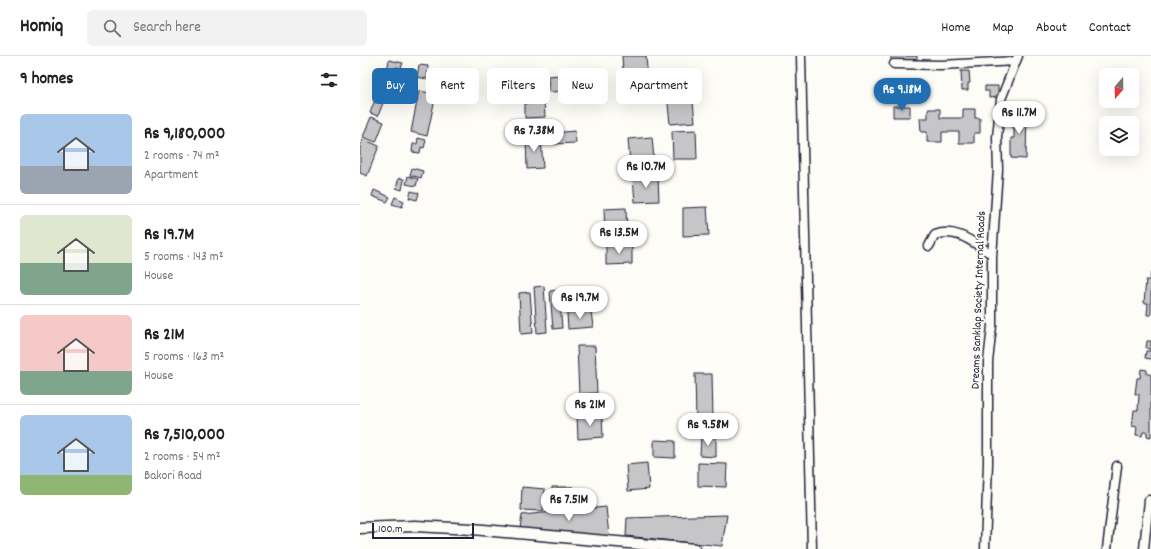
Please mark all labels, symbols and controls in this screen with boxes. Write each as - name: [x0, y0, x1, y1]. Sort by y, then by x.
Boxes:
- search box: [87, 10, 367, 46]
- text: Homiq: [20, 14, 63, 41]
- icon: search: [101, 17, 123, 39]
- text: Search here: [133, 17, 201, 39]
- text: Home: [941, 18, 970, 38]
- text: Map: [992, 18, 1014, 38]
- text: About: [1036, 18, 1067, 38]
- text: Contact: [1089, 18, 1131, 38]
- text: 9 homes: [20, 68, 73, 92]
- chip: Buy: [372, 68, 418, 104]
- chip: Rent: [426, 68, 479, 104]
- chip: Filters: [487, 68, 550, 104]
- chip: New: [558, 68, 608, 104]
- chip: Apartment: [616, 68, 702, 104]
- north arrow: [1099, 68, 1139, 108]
- map controls: [1099, 68, 1139, 156]
- icon: filters: [318, 69, 340, 91]
- pin: Rs 9.18M: [861, 78, 943, 112]
- text: Rs 9.18M: [883, 81, 921, 100]
- pin: Rs 11.7M: [978, 101, 1060, 135]
- text: Rs 11.7M: [1001, 104, 1037, 123]
- button: layers: [1099, 116, 1139, 156]
- pin: Rs 7.38M: [493, 119, 575, 153]
- text: Rs 7.38M: [514, 122, 554, 141]
- text: Rs 9,180,000: [144, 123, 225, 147]
- icon: home: [52, 130, 100, 178]
- text: 2 rooms · 74 m²: [144, 147, 219, 166]
- pin: Rs 10.7M: [605, 155, 687, 189]
- text: Rs 10.7M: [626, 158, 666, 177]
- text: Apartment: [144, 166, 198, 185]
- street label: Dreams Sanklap Society Internal Roads: [967, 211, 991, 389]
- pin: Rs 13.5M: [578, 221, 660, 255]
- text: Rs 19.7M: [144, 224, 194, 248]
- text: Rs 13.5M: [599, 224, 639, 243]
- icon: home: [52, 231, 100, 279]
- text: 5 rooms · 143 m²: [144, 248, 223, 267]
- text: House: [144, 267, 173, 286]
- pin: Rs 19.7M: [539, 286, 621, 320]
- text: Rs 19.7M: [561, 289, 599, 308]
- text: Rs 21M: [144, 324, 184, 348]
- icon: home: [52, 331, 100, 379]
- text: 5 rooms · 163 m²: [144, 348, 224, 367]
- text: House: [144, 367, 173, 386]
- pin: Rs 21M: [557, 393, 623, 427]
- text: Rs 21M: [575, 396, 605, 415]
- pin: Rs 9.58M: [667, 413, 749, 447]
- text: Rs 9.58M: [687, 416, 729, 435]
- text: Rs 7,510,000: [144, 424, 225, 448]
- icon: home: [52, 431, 100, 479]
- text: 2 rooms · 54 m²: [144, 448, 220, 467]
- text: Bakori Road: [144, 467, 202, 486]
- pin: Rs 7.51M: [528, 488, 610, 522]
- text: Rs 7.51M: [550, 491, 588, 510]
- scale bar: [372, 521, 474, 540]
- text: 100 m: [378, 522, 402, 538]

